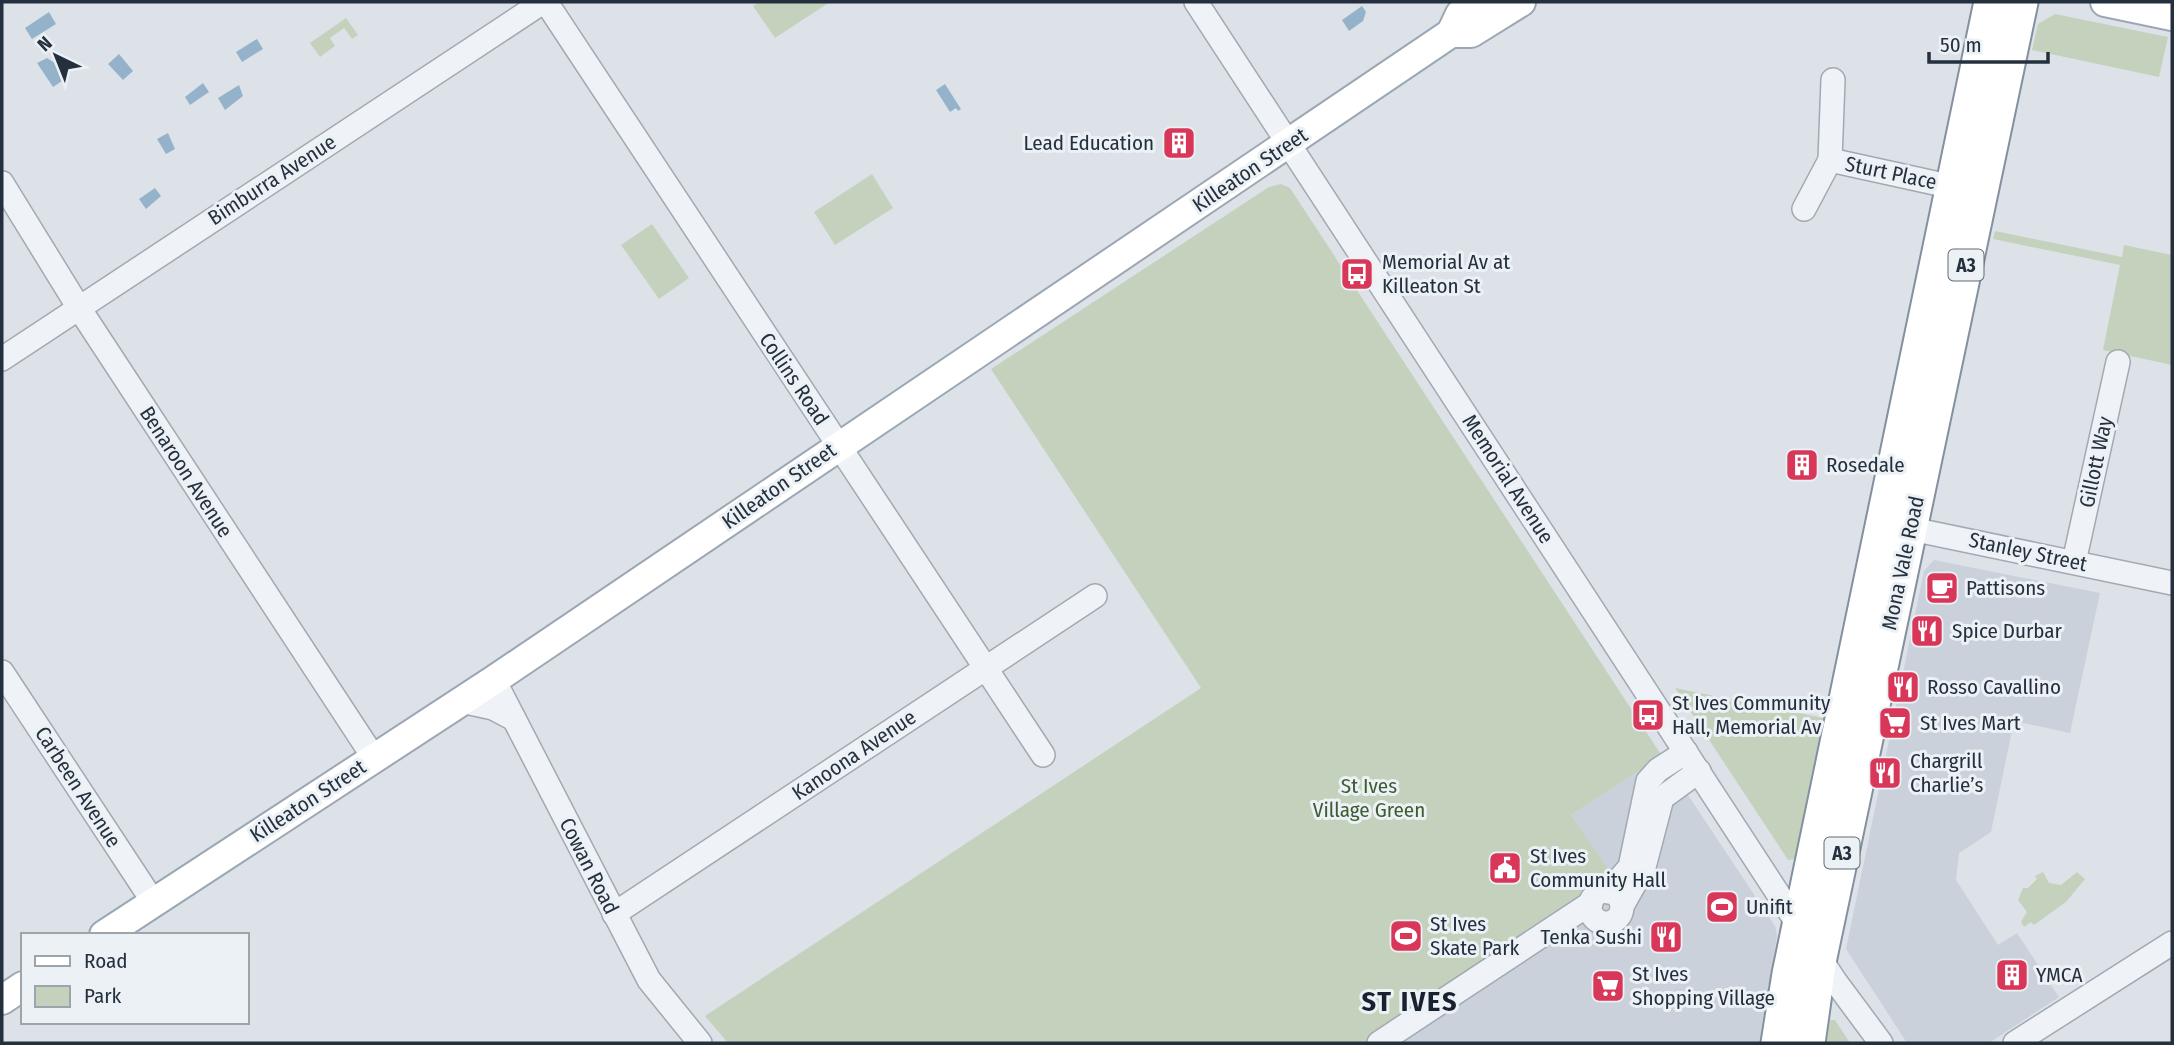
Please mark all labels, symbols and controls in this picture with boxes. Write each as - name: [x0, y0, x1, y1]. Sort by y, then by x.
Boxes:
- north arrow: [21, 21, 91, 91]
- scale bar: [1929, 21, 2048, 65]
- text: N: [33, 32, 57, 56]
- text: 50 m: [1940, 32, 1982, 58]
- street label: Killeaton Street: [1188, 122, 1313, 218]
- building icon: Lead Education: [1160, 124, 1198, 162]
- street label: Bimburra Avenue: [203, 129, 341, 231]
- place label: Lead Education: [1023, 130, 1154, 156]
- street label: Sturt Place: [1843, 151, 1939, 195]
- place label: Memorial Av at Killeaton St: [1382, 249, 1510, 299]
- road number: A3: [1948, 249, 1983, 280]
- bus stop icon: Memorial Av at Killeaton St: [1338, 255, 1376, 293]
- street label: Collins Road: [754, 328, 834, 430]
- street label: Benaroon Avenue: [134, 402, 238, 542]
- street label: Memorial Avenue: [1457, 410, 1559, 548]
- street label: Gillott Way: [2074, 413, 2118, 510]
- street label: Killeaton Street: [717, 437, 841, 535]
- building icon: Rosedale: [1783, 446, 1821, 484]
- place label: Rosedale: [1826, 452, 1905, 478]
- street label: Mona Vale Road: [1876, 494, 1930, 632]
- street label: Stanley Street: [1967, 527, 2090, 577]
- cafe icon: Pattisons: [1923, 569, 1961, 607]
- place label: Pattisons: [1966, 575, 2045, 601]
- restaurant icon: Spice Durbar: [1908, 612, 1946, 650]
- place label: Spice Durbar: [1952, 618, 2063, 644]
- restaurant icon: Rosso Cavallino: [1884, 668, 1922, 706]
- place label: Rosso Cavallino: [1927, 674, 2061, 700]
- place label: St Ives Community Hall, Memorial Av: [1672, 690, 1831, 740]
- bus stop icon: St Ives Community Hall, Memorial Av: [1629, 696, 1667, 734]
- street label: Kanoona Avenue: [787, 704, 921, 806]
- supermarket icon: St Ives Mart: [1876, 704, 1914, 742]
- place label: St Ives Mart: [1920, 710, 2021, 736]
- street label: Carbeen Avenue: [29, 722, 127, 852]
- place label: Chargrill Charlie’s: [1910, 748, 1983, 798]
- street label: Killeaton Street: [245, 754, 371, 848]
- restaurant icon: Chargrill Charlie’s: [1866, 754, 1904, 792]
- park label: St Ives Village Green: [1313, 773, 1425, 823]
- street label: Cowan Road: [554, 813, 624, 919]
- road number: A3: [1825, 838, 1860, 868]
- place label: St Ives Community Hall: [1530, 843, 1666, 893]
- public building icon: St Ives Community Hall: [1486, 849, 1524, 887]
- sports icon: Unifit: [1703, 888, 1741, 926]
- place label: Unifit: [1746, 894, 1793, 920]
- place label: St Ives Skate Park: [1430, 911, 1520, 961]
- sports icon: St Ives Skate Park: [1387, 917, 1425, 955]
- restaurant icon: Tenka Sushi: [1647, 918, 1685, 956]
- place label: Tenka Sushi: [1541, 924, 1642, 950]
- legend: [21, 933, 248, 1024]
- text: Road: [84, 948, 128, 974]
- building icon: YMCA: [1993, 956, 2031, 994]
- place label: St Ives Shopping Village: [1632, 961, 1775, 1011]
- place label: YMCA: [2036, 962, 2083, 988]
- supermarket icon: St Ives Shopping Village: [1589, 967, 1627, 1005]
- text: Park: [84, 983, 122, 1009]
- district label: ST IVES: [1361, 985, 1459, 1018]

